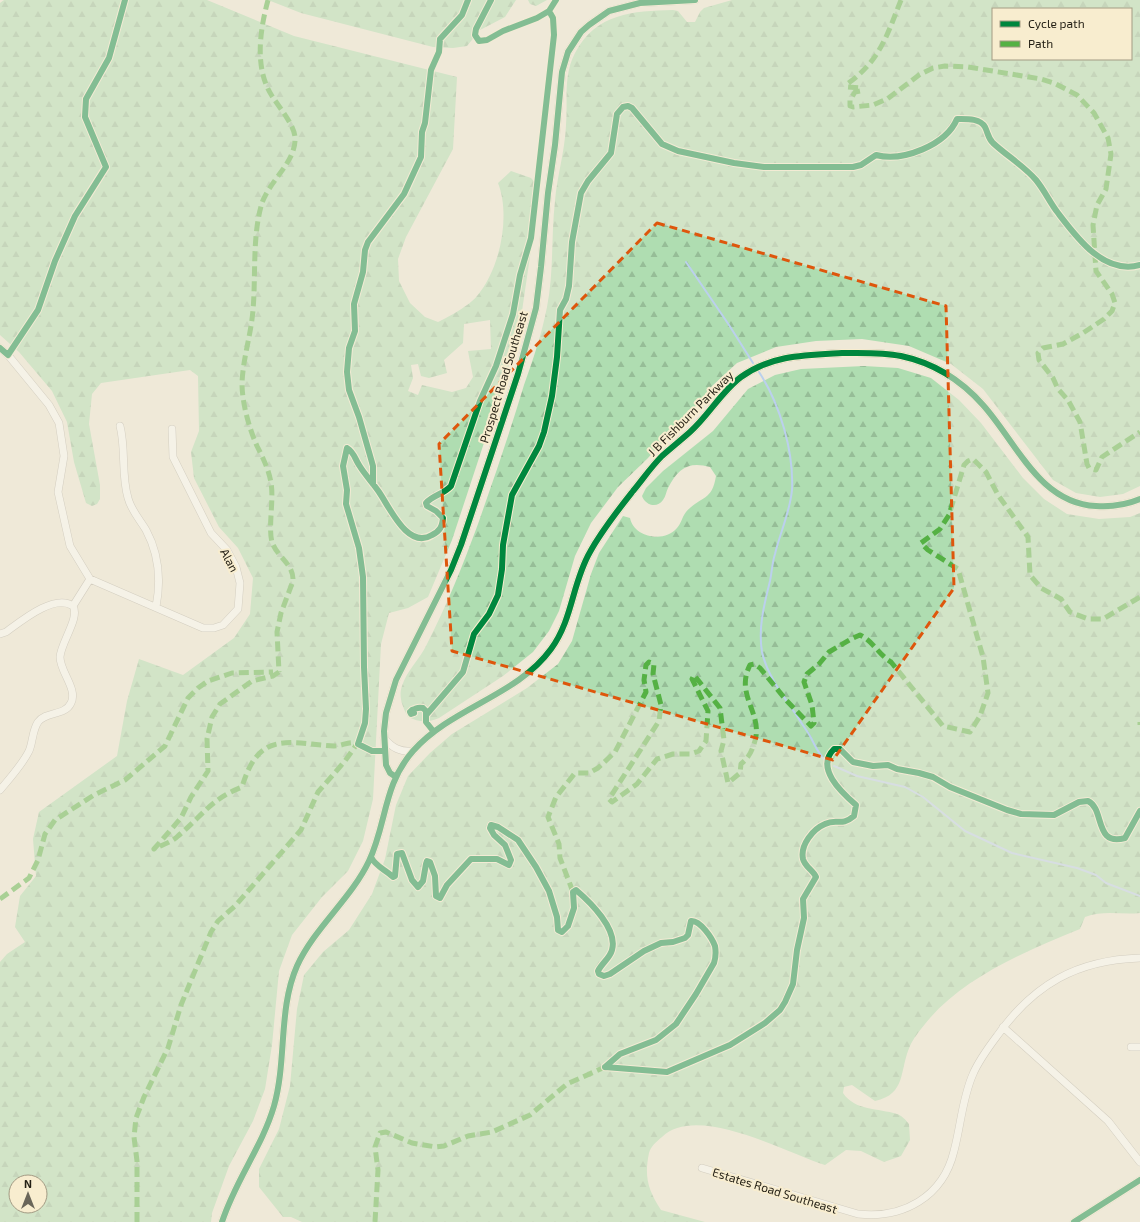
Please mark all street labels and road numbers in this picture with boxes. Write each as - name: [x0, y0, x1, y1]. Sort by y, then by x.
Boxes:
- street label: Prospect Road Southeast: [476, 309, 530, 445]
- street label: J B Fishburn Parkway: [644, 367, 736, 459]
- street label: Alan: [218, 546, 242, 574]
- street label: Estates Road Southeast: [711, 1164, 839, 1216]

